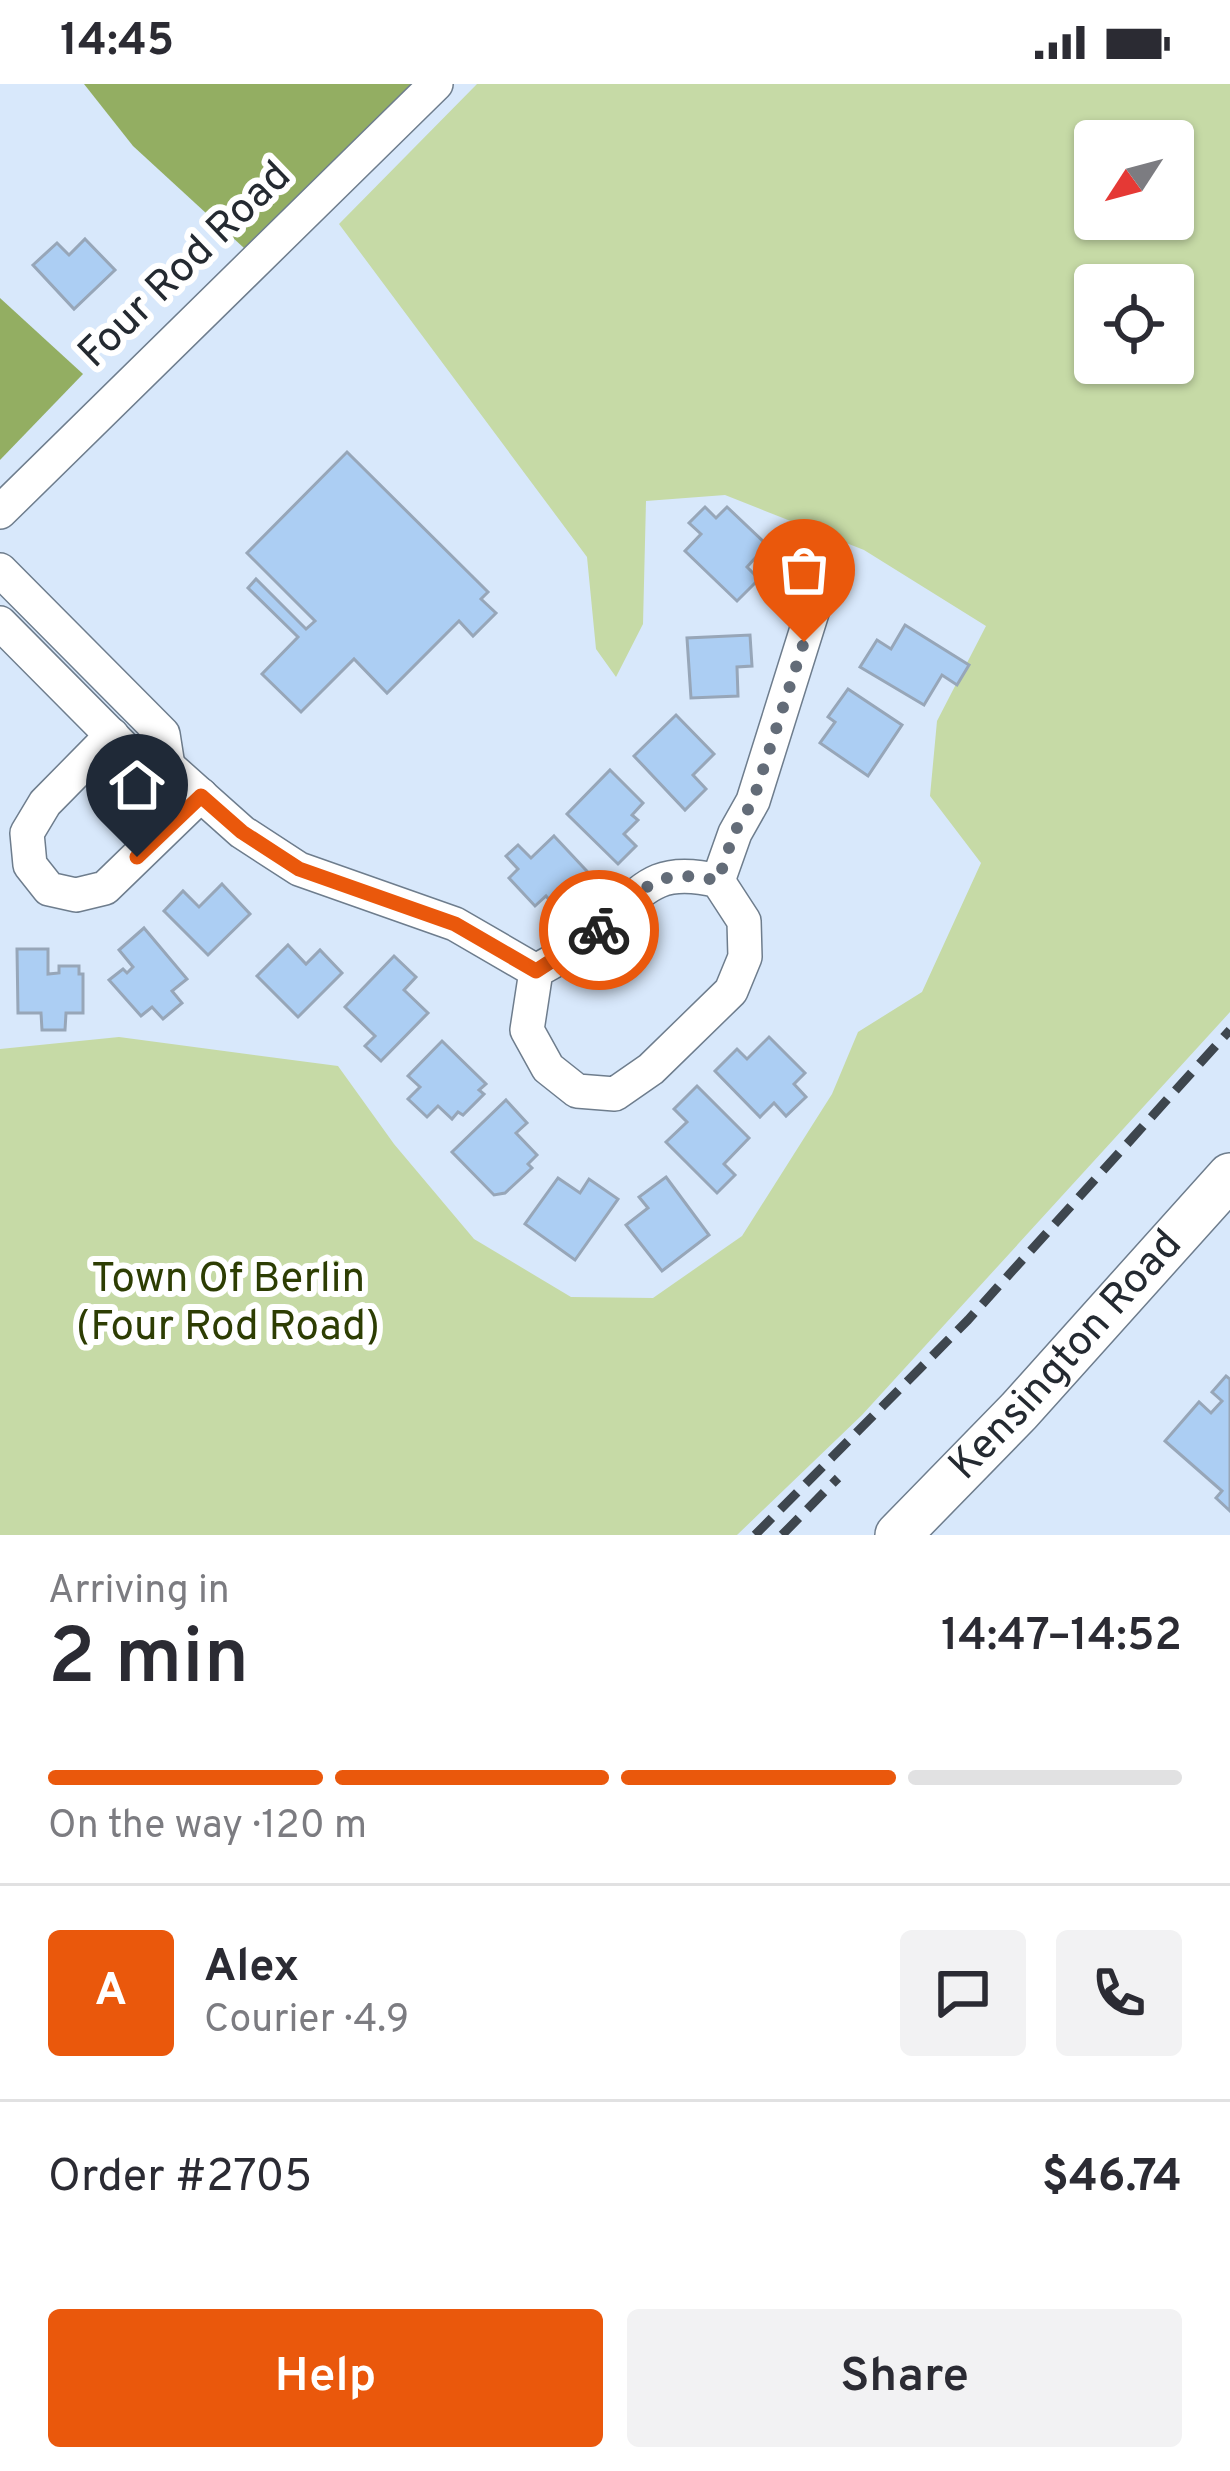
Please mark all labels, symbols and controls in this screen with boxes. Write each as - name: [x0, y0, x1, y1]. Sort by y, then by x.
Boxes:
- text: 14:45: [60, 14, 174, 71]
- north arrow: [1074, 120, 1194, 240]
- map controls: [1074, 120, 1194, 384]
- street label: Four Rod Road: [68, 151, 304, 381]
- button: locate: [1074, 264, 1194, 384]
- pin: [753, 519, 855, 642]
- icon: bag: [771, 537, 837, 603]
- pin: [86, 734, 188, 857]
- icon: home: [104, 752, 170, 818]
- courier: [539, 870, 659, 990]
- icon: bike: [566, 897, 632, 963]
- street label: Kensington Road: [939, 1220, 1195, 1492]
- park label: Town Of Berlin (Four Rod Road): [76, 1254, 380, 1355]
- text: Arriving in: [48, 1568, 230, 1617]
- text: 14:47–14:52: [941, 1609, 1182, 1666]
- text: 2 min: [48, 1612, 249, 1711]
- text: On the way · 120 m: [48, 1803, 367, 1852]
- button: chat: [900, 1930, 1026, 2056]
- button: phone: [1056, 1930, 1182, 2056]
- text: Alex: [204, 1940, 299, 1997]
- text: A: [95, 1964, 127, 2021]
- text: Courier · 4.9: [204, 1997, 409, 2046]
- text: Order #2705: [48, 2150, 312, 2207]
- text: $46.74: [1042, 2150, 1182, 2207]
- button: Help: [48, 2309, 603, 2447]
- button: Share: [627, 2309, 1182, 2447]

